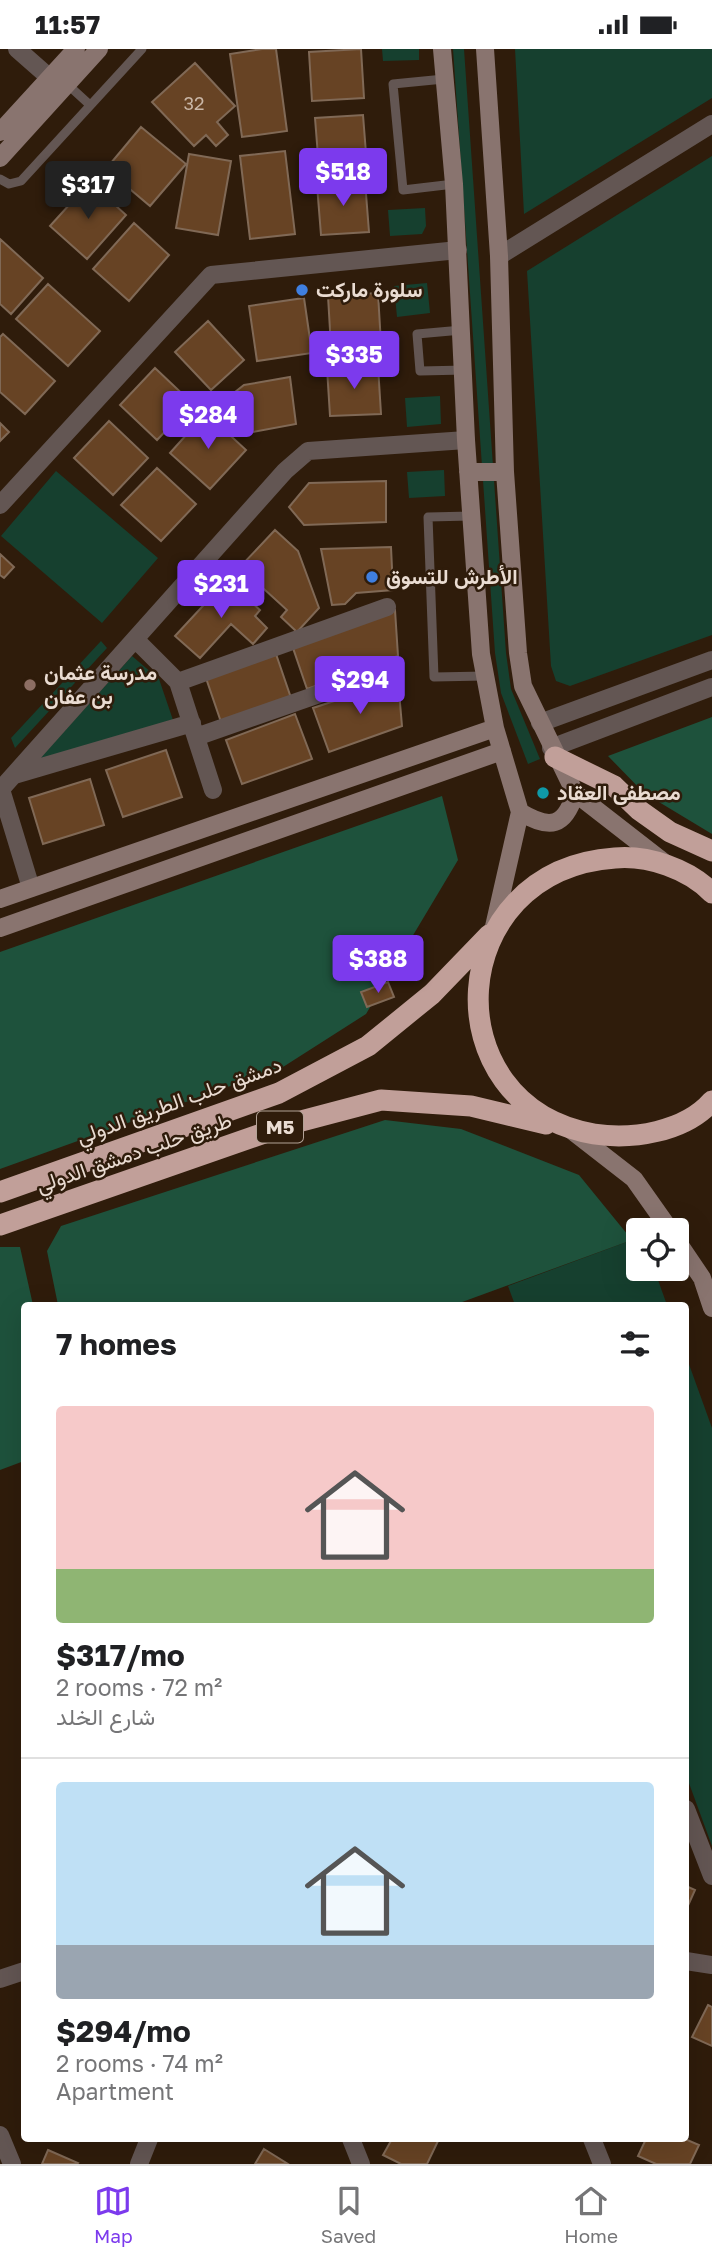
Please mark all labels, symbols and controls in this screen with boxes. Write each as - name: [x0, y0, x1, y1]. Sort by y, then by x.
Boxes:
- text: 11:57: [35, 9, 100, 40]
- house number: 32: [184, 92, 204, 114]
- pin: $518: [302, 149, 384, 208]
- text: $518: [315, 157, 371, 185]
- pin: $317: [47, 162, 129, 221]
- text: $317: [61, 170, 115, 198]
- place label: سلورة ماركت: [316, 276, 422, 303]
- marker: سلورة ماركت: [294, 282, 310, 298]
- pin: $335: [313, 331, 395, 391]
- text: $335: [325, 340, 383, 368]
- pin: $284: [167, 391, 249, 451]
- text: $284: [179, 400, 237, 428]
- pin: $231: [180, 561, 262, 620]
- place label: الأطرش للتسوق: [386, 563, 518, 590]
- text: $231: [193, 569, 249, 597]
- marker: الأطرش للتسوق: [364, 569, 380, 585]
- pin: $294: [319, 657, 401, 716]
- place label: مدرسة عثمان بن عفان: [44, 659, 157, 709]
- text: $294: [331, 665, 389, 693]
- marker: مدرسة عثمان بن عفان: [22, 677, 38, 693]
- place label: مصطفى العقاد: [557, 779, 681, 805]
- marker: مصطفى العقاد: [535, 785, 551, 801]
- pin: $388: [337, 935, 419, 995]
- text: $388: [349, 944, 407, 972]
- street label: دمشق حلب الطريق الدولي: [73, 1051, 287, 1154]
- street label: طريق حلب دمشق الدولي: [32, 1106, 236, 1202]
- road number: M5: [257, 1111, 303, 1143]
- map controls: [626, 1218, 689, 1281]
- button: locate: [626, 1218, 689, 1281]
- icon: filters: [616, 1325, 654, 1363]
- text: 7 homes: [56, 1326, 177, 1362]
- icon: home: [292, 1452, 418, 1578]
- text: $317/mo: [56, 1637, 185, 1673]
- text: 2 rooms · 72 m²: [56, 1673, 222, 1701]
- text: شارع الخلد: [56, 1702, 155, 1730]
- icon: home: [292, 1828, 418, 1954]
- text: $294/mo: [56, 2013, 191, 2049]
- text: 2 rooms · 74 m²: [56, 2049, 223, 2077]
- text: Apartment: [56, 2077, 174, 2105]
- tab: Map: [94, 2182, 133, 2247]
- tab: Saved: [321, 2182, 376, 2247]
- tab: Home: [564, 2182, 618, 2247]

